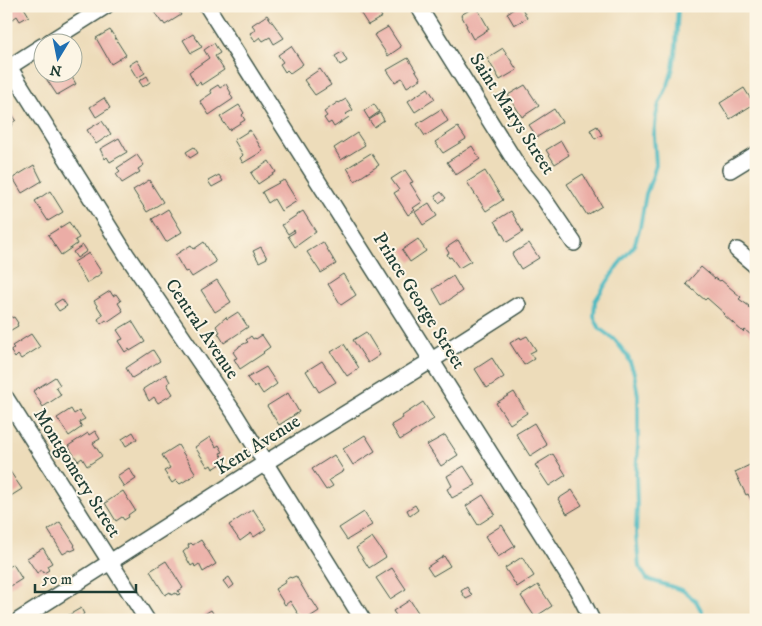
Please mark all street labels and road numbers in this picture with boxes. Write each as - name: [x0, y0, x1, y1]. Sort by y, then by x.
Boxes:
- street label: Saint Marys Street: [464, 49, 560, 179]
- street label: Prince George Street: [368, 229, 470, 373]
- street label: Central Avenue: [160, 274, 244, 384]
- street label: Montgomery Street: [28, 404, 126, 542]
- street label: Kent Avenue: [211, 410, 305, 480]

